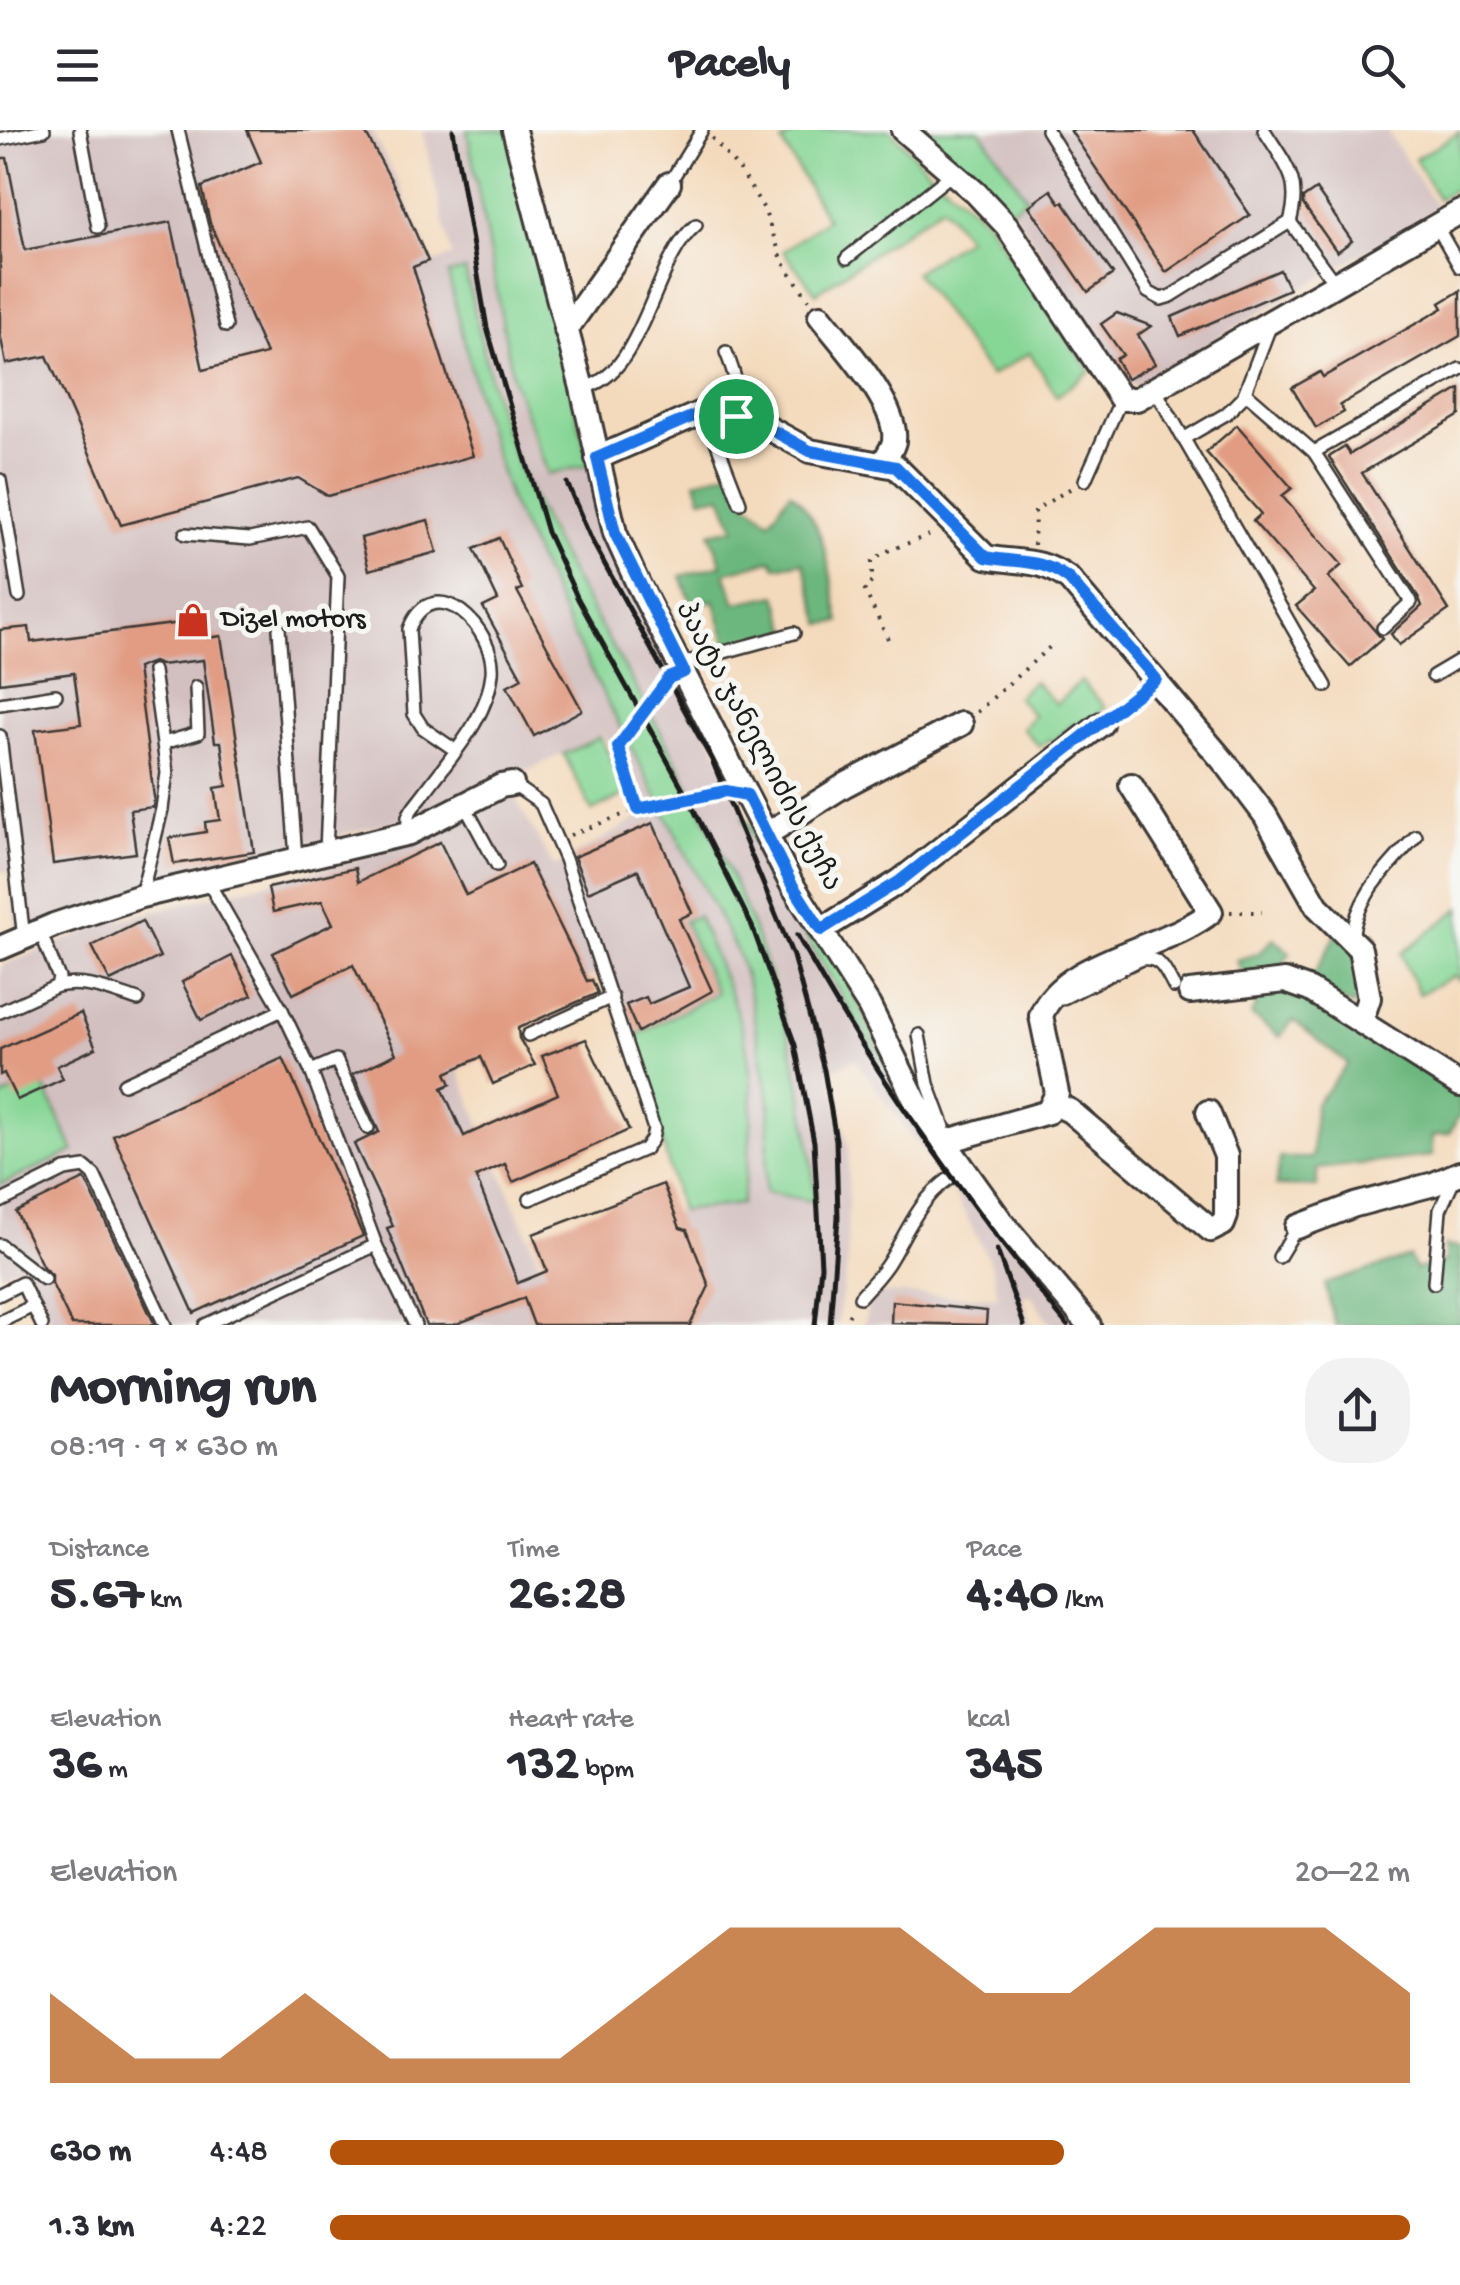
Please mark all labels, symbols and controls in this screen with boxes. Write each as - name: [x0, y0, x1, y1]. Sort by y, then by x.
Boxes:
- icon: menu: [50, 38, 105, 93]
- icon: search: [1355, 38, 1410, 93]
- text: Pacely: [670, 39, 790, 92]
- pin: [694, 374, 779, 459]
- icon: arrive: [709, 389, 764, 444]
- street label: პაატა ჯანელიძის ქუჩა: [667, 597, 847, 897]
- shop icon: Dizel motors: [174, 601, 212, 639]
- place label: Dizel motors: [219, 604, 366, 637]
- button: share: [1305, 1358, 1410, 1463]
- text: Morning run: [50, 1359, 316, 1423]
- text: 08:19 · 9 × 630 m: [50, 1429, 278, 1467]
- text: Distance: [50, 1534, 149, 1567]
- text: Time: [508, 1534, 560, 1567]
- text: Pace: [967, 1534, 1022, 1567]
- text: 5.67: [50, 1567, 143, 1626]
- text: 26:28: [508, 1567, 626, 1626]
- text: 4:40: [967, 1567, 1058, 1626]
- text: km: [143, 1584, 182, 1617]
- text: /km: [1058, 1584, 1104, 1617]
- text: Elevation: [50, 1704, 161, 1737]
- text: Heart rate: [508, 1704, 634, 1737]
- text: kcal: [967, 1704, 1010, 1737]
- text: 36: [50, 1737, 101, 1796]
- text: 132: [508, 1737, 579, 1796]
- text: 345: [967, 1737, 1043, 1796]
- text: m: [101, 1754, 128, 1787]
- text: bpm: [579, 1754, 634, 1787]
- text: Elevation: [50, 1855, 177, 1893]
- text: 20–22 m: [1295, 1855, 1410, 1893]
- text: 630 m: [50, 2134, 131, 2172]
- text: 4:48: [210, 2134, 268, 2172]
- text: 1.3 km: [50, 2209, 134, 2247]
- text: 4:22: [210, 2209, 267, 2247]

